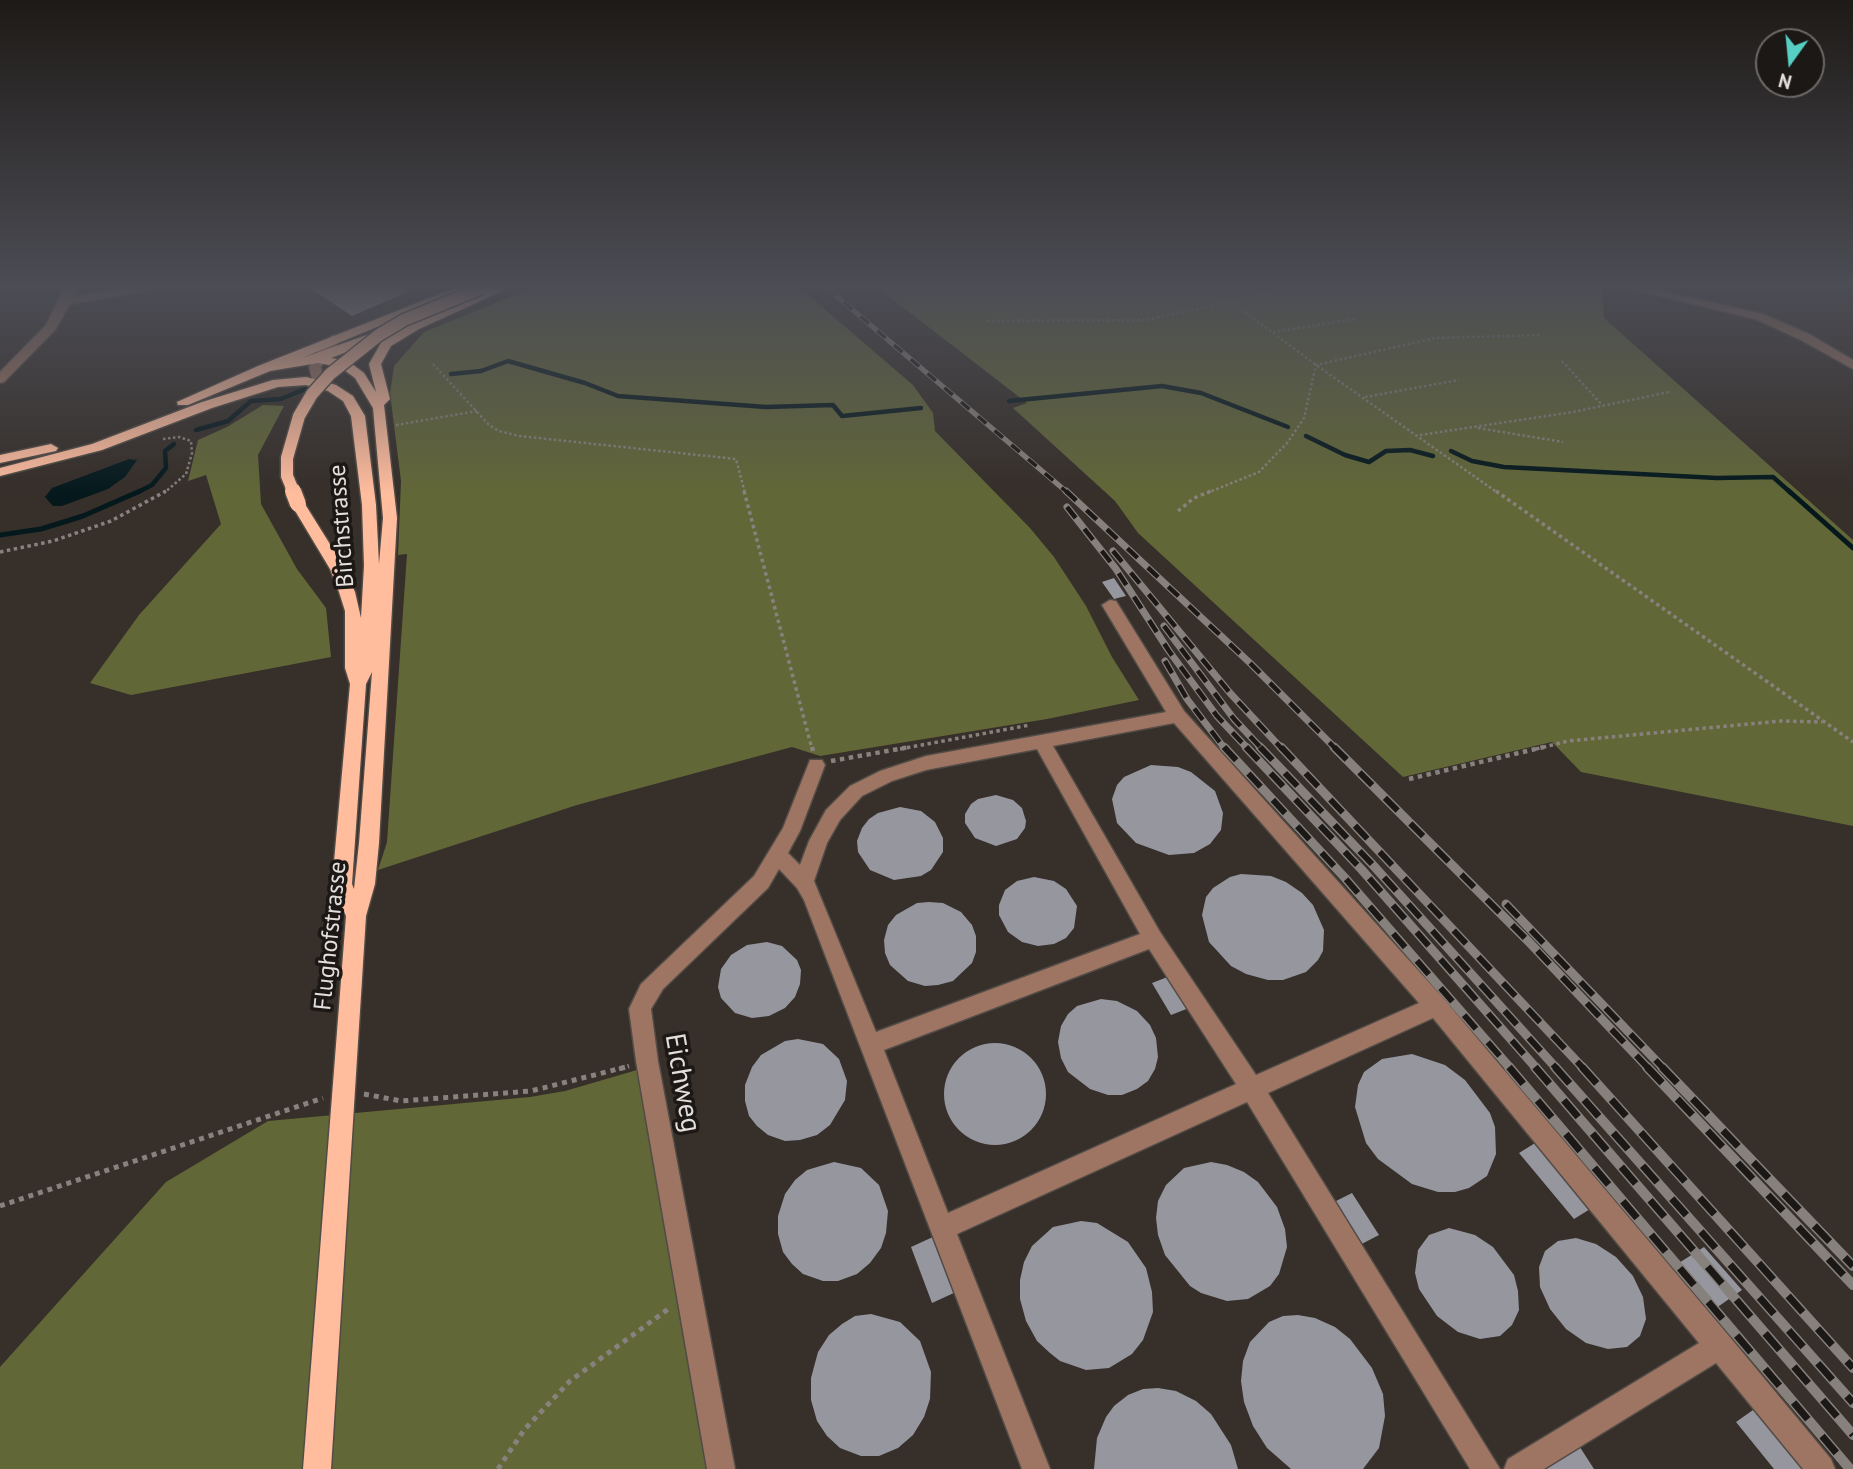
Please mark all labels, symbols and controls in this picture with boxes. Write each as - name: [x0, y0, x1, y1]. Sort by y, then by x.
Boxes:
- north arrow: [1755, 28, 1825, 98]
- text: N: [1776, 68, 1794, 95]
- street label: Birchstrasse: [323, 464, 361, 588]
- street label: Flughofstrasse: [309, 860, 353, 1012]
- street label: Eichweg: [657, 1031, 707, 1135]

